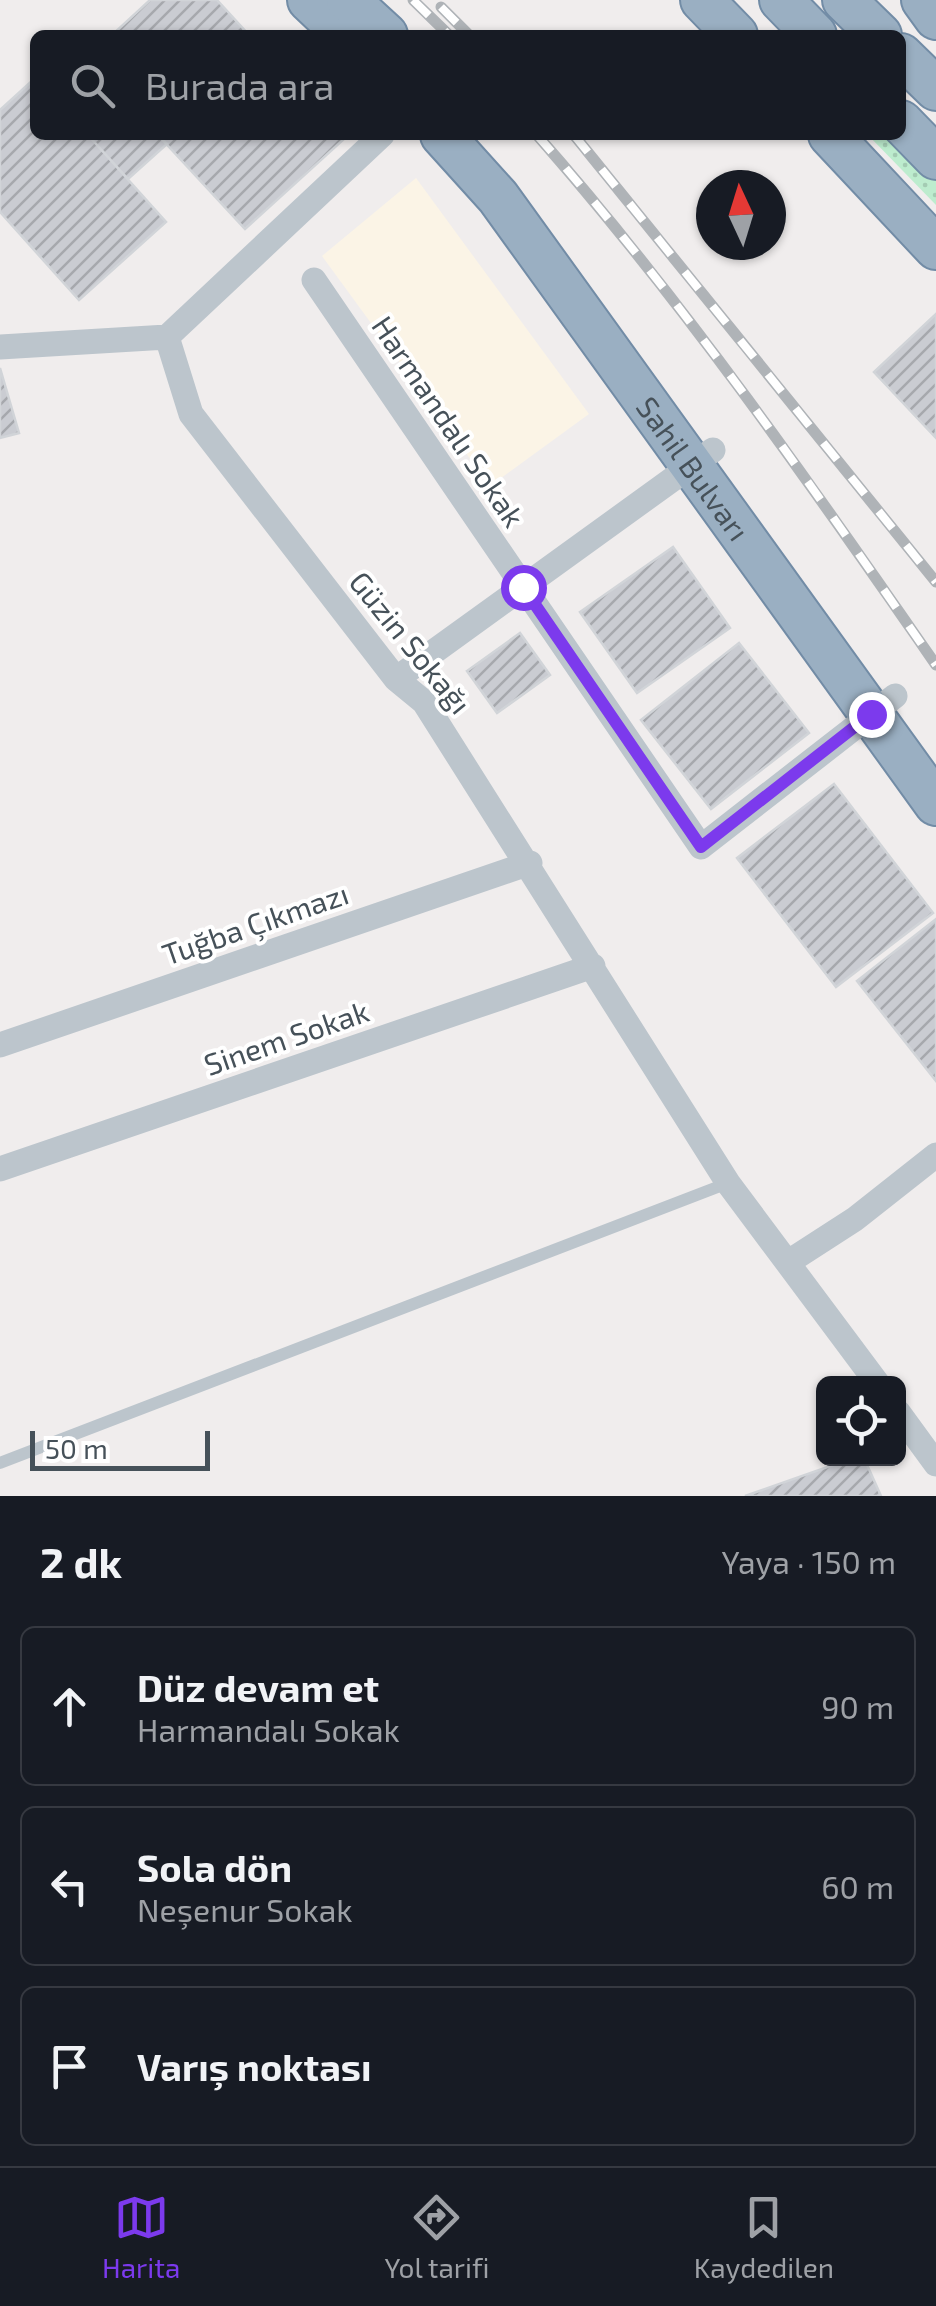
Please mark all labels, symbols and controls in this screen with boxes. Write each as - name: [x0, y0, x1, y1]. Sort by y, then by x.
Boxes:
- search box: [30, 30, 906, 140]
- icon: search: [65, 58, 120, 113]
- text: Burada ara: [145, 62, 334, 108]
- north arrow: [696, 170, 786, 260]
- street label: Harmandalı Sokak: [365, 309, 533, 533]
- street label: Sahil Bulvarı: [630, 389, 758, 547]
- street label: Güzin Sokağı: [343, 564, 479, 720]
- route start: [501, 565, 547, 611]
- route end: [849, 692, 895, 738]
- street label: Tuğba Çıkmazı: [157, 874, 353, 973]
- street label: Sinem Sokak: [199, 992, 373, 1082]
- map controls: [816, 1376, 906, 1466]
- button: locate: [816, 1376, 906, 1466]
- scale bar: [30, 1426, 210, 1470]
- text: 50 m: [45, 1431, 108, 1465]
- text: 2 dk: [40, 1536, 122, 1586]
- text: Yaya · 150 m: [722, 1542, 896, 1580]
- text: Düz devam et: [137, 1664, 379, 1710]
- icon: ahead: [42, 1679, 97, 1734]
- text: 90 m: [821, 1687, 894, 1725]
- text: Harmandalı Sokak: [137, 1710, 400, 1748]
- text: Sola dön: [137, 1844, 292, 1890]
- icon: left: [42, 1859, 97, 1914]
- text: 60 m: [821, 1867, 894, 1905]
- text: Neşenur Sokak: [137, 1890, 353, 1928]
- icon: arrive: [42, 2039, 97, 2094]
- text: Varış noktası: [137, 2043, 372, 2089]
- tab: Harita: [102, 2190, 180, 2284]
- tab: Yol tarifi: [384, 2190, 490, 2284]
- tab: Kaydedilen: [694, 2190, 834, 2284]

